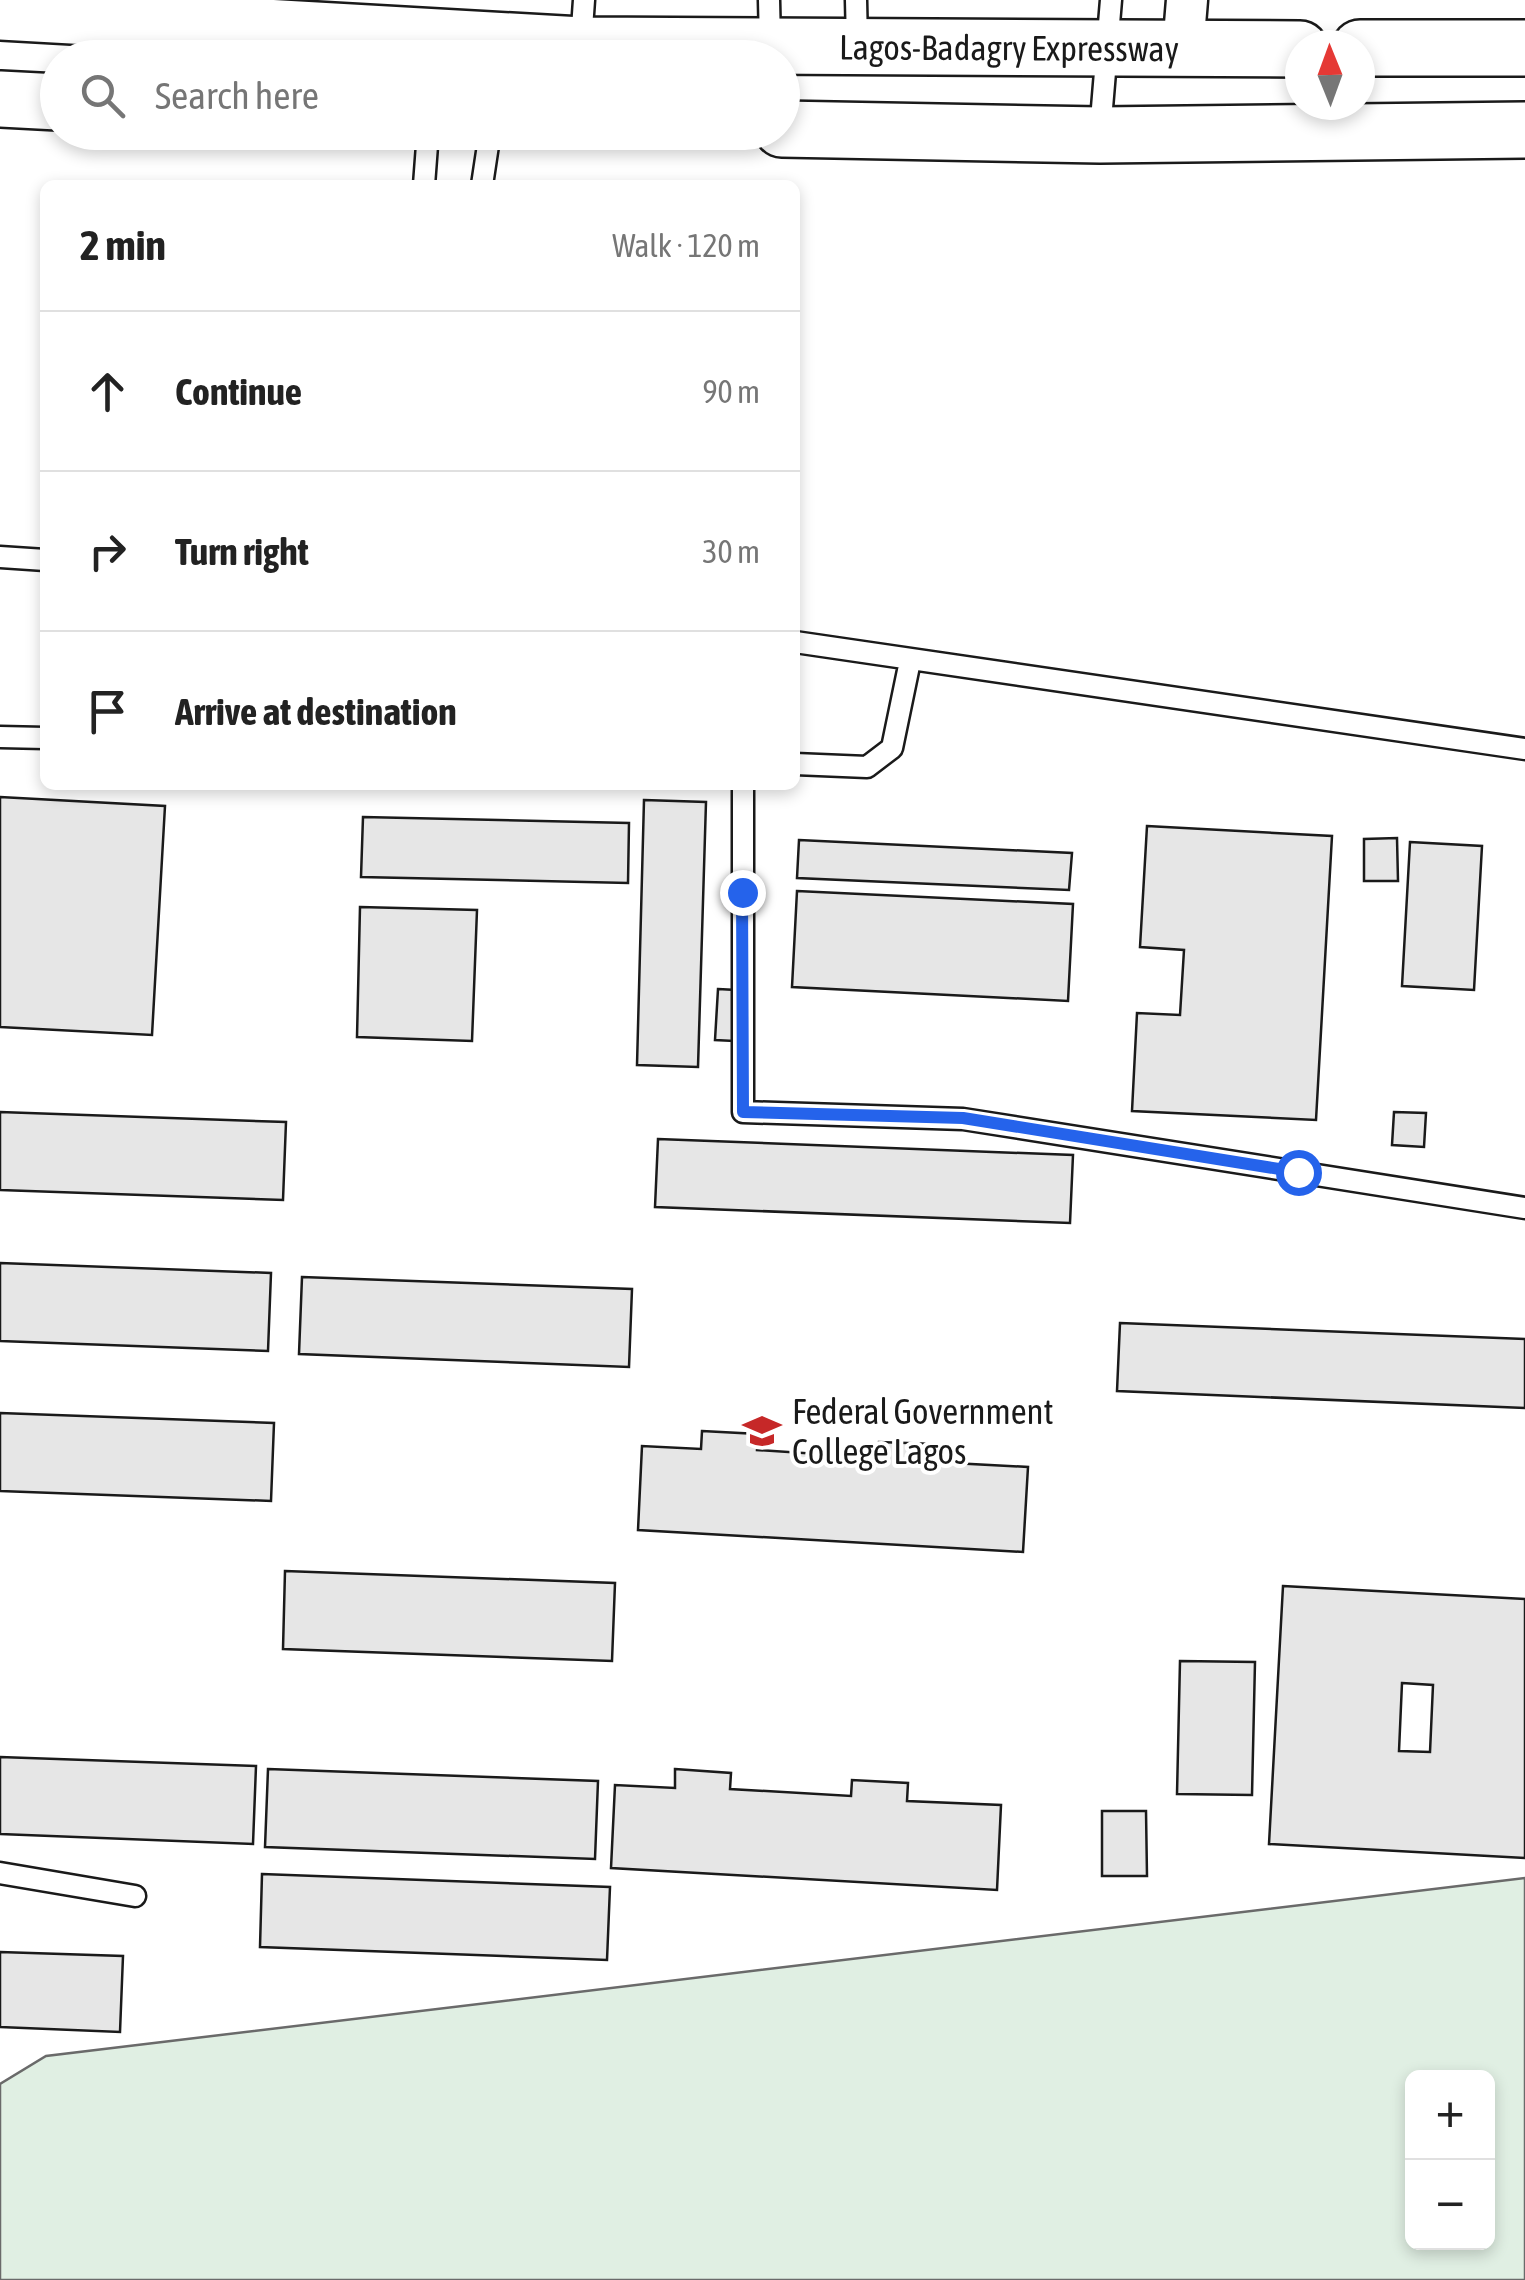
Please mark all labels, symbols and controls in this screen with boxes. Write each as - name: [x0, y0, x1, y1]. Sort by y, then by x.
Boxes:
- street label: Lagos-Badagry Expressway: [839, 26, 1179, 68]
- north arrow: [1285, 30, 1375, 120]
- search box: [40, 40, 800, 150]
- icon: search: [75, 68, 130, 123]
- text: Search here: [155, 74, 319, 117]
- text: 2 min: [80, 221, 166, 269]
- text: Walk · 120 m: [612, 227, 760, 264]
- icon: ahead: [80, 364, 135, 419]
- text: Continue: [175, 370, 302, 413]
- text: 90 m: [702, 373, 760, 410]
- icon: right: [80, 524, 135, 579]
- text: Turn right: [175, 530, 309, 573]
- text: 30 m: [702, 533, 760, 570]
- icon: arrive: [80, 684, 135, 739]
- text: Arrive at destination: [175, 690, 457, 733]
- route end: [720, 870, 766, 916]
- route start: [1276, 1150, 1322, 1196]
- place label: Federal Government College Lagos: [792, 1391, 1054, 1471]
- school or university icon: Federal Government College Lagos: [741, 1410, 783, 1452]
- map controls: [1405, 2070, 1495, 2250]
- button: +: [1405, 2070, 1495, 2160]
- button: −: [1405, 2160, 1495, 2250]

